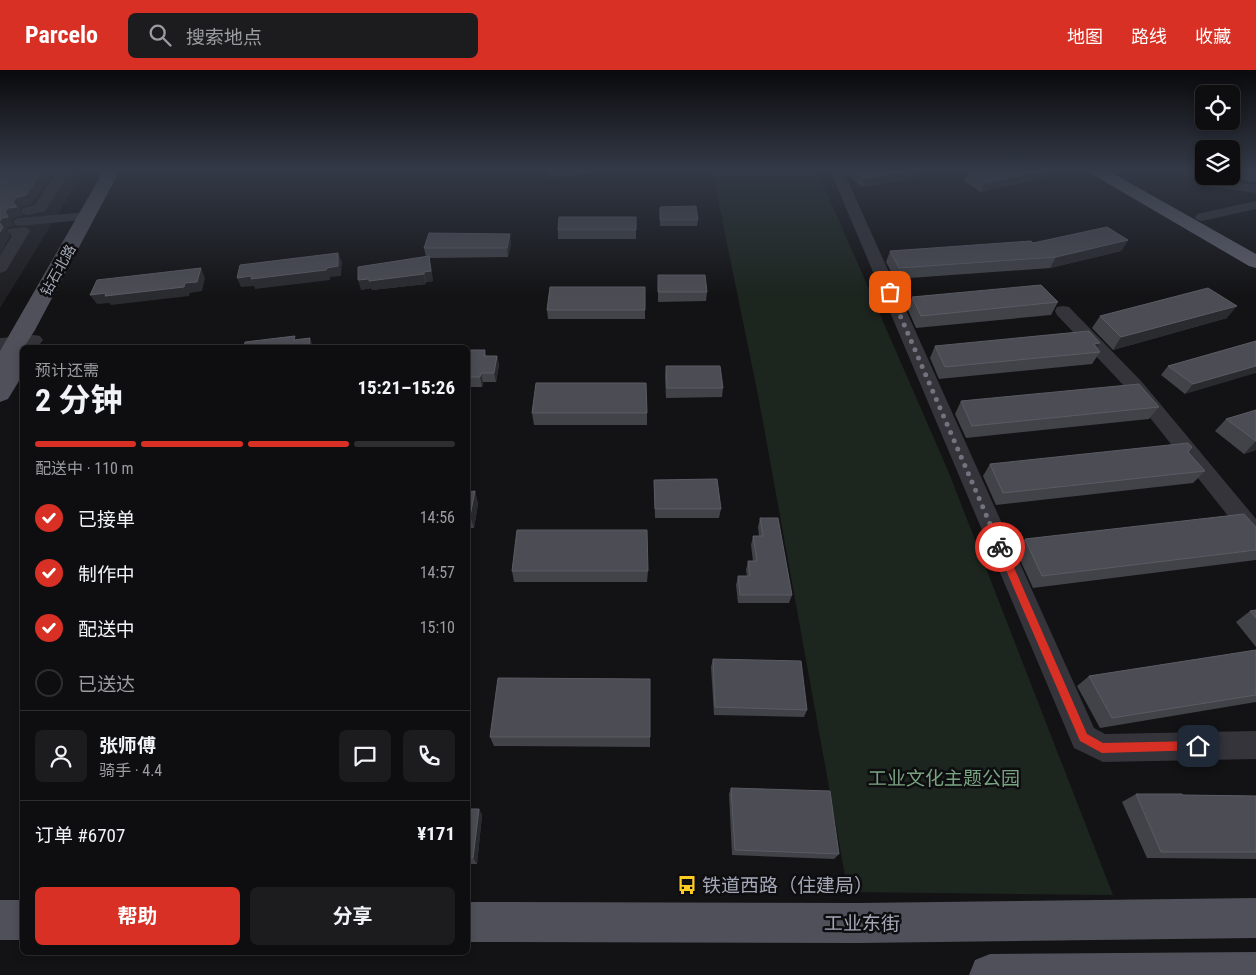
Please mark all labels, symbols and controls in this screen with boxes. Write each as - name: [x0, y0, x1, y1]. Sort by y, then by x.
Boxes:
- search box: [128, 13, 478, 58]
- text: Parcelo: [25, 21, 98, 49]
- icon: search: [146, 21, 174, 49]
- text: 搜索地点: [186, 26, 262, 49]
- text: 地图: [1067, 26, 1103, 47]
- text: 路线: [1131, 26, 1167, 47]
- text: 收藏: [1195, 26, 1231, 47]
- map controls: [1195, 85, 1240, 185]
- button: locate: [1195, 85, 1240, 130]
- button: layers: [1195, 140, 1240, 185]
- street label: 钻石北路: [37, 242, 79, 298]
- pin: [869, 271, 911, 313]
- icon: bag: [876, 278, 904, 306]
- text: 预计还需: [35, 361, 99, 380]
- text: 15:21–15:26: [357, 376, 455, 399]
- text: 2 分钟: [35, 381, 123, 419]
- text: 配送中 · 110 m: [35, 459, 134, 478]
- icon: check: [35, 504, 63, 532]
- text: 已接单: [78, 508, 135, 531]
- text: 14:56: [420, 508, 455, 527]
- courier: [975, 522, 1025, 572]
- icon: bike: [986, 533, 1014, 561]
- icon: check: [35, 559, 63, 587]
- text: 制作中: [78, 563, 135, 586]
- text: 14:57: [420, 563, 455, 582]
- icon: check: [35, 614, 63, 642]
- text: 配送中: [78, 618, 135, 641]
- text: 15:10: [420, 618, 455, 637]
- text: 已送达: [78, 673, 135, 696]
- pin: [1177, 725, 1219, 767]
- button: person: [35, 730, 87, 782]
- button: chat: [339, 730, 391, 782]
- button: phone: [403, 730, 455, 782]
- icon: home: [1184, 732, 1212, 760]
- text: 张师傅: [99, 734, 156, 757]
- text: 骑手 · 4.4: [99, 761, 162, 780]
- park label: 工业文化主题公园: [868, 767, 1020, 790]
- text: ¥171: [417, 822, 455, 845]
- text: 订单 #6707: [35, 824, 125, 847]
- bus stop icon: 铁道西路（住建局）: [676, 874, 698, 896]
- place label: 铁道西路（住建局）: [702, 874, 873, 897]
- button: 帮助: [35, 887, 240, 945]
- button: 分享: [250, 887, 455, 945]
- street label: 工业东街: [824, 912, 900, 935]

